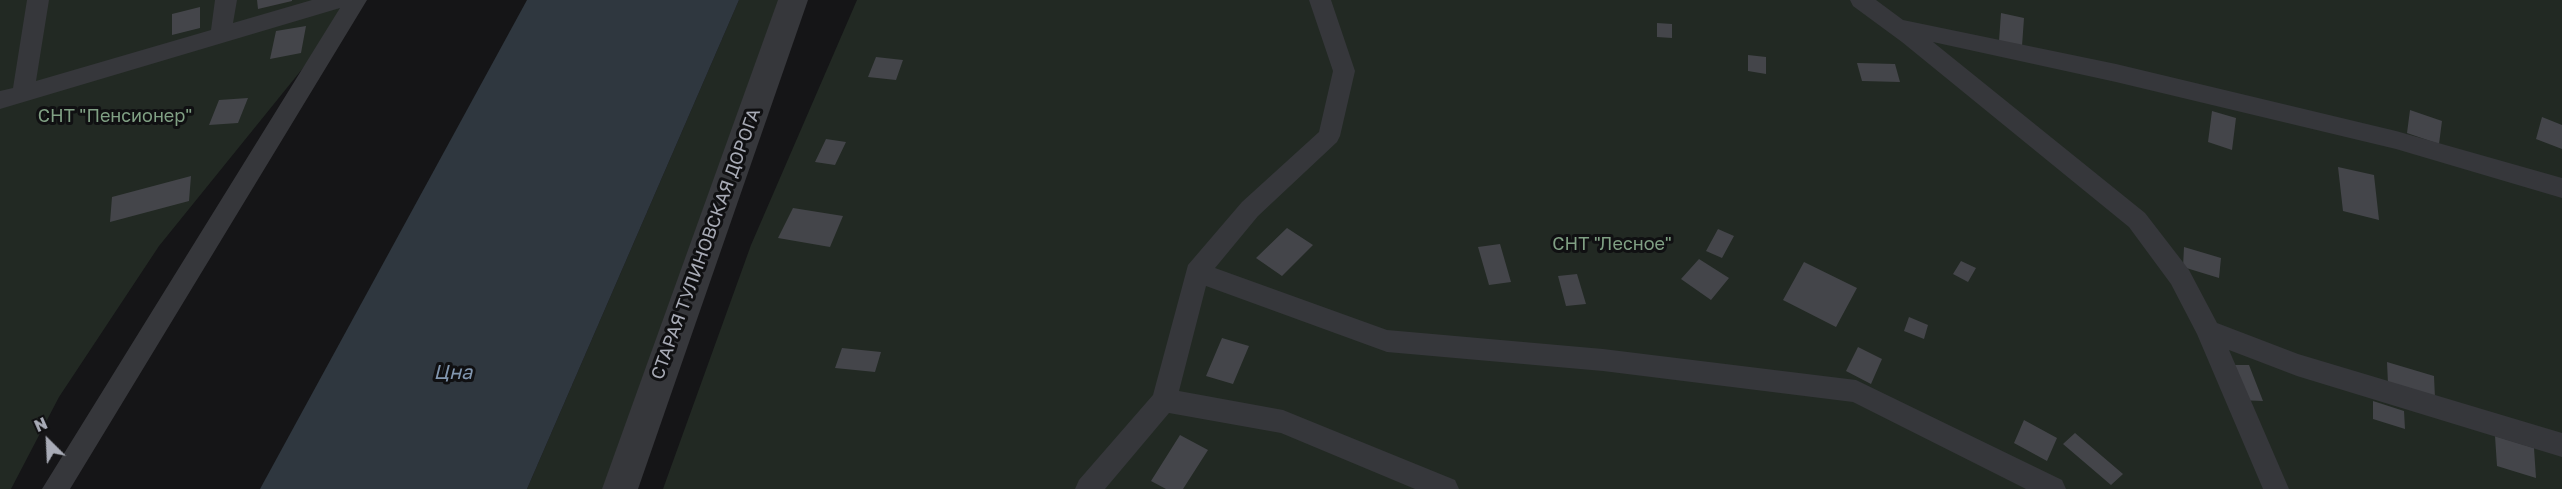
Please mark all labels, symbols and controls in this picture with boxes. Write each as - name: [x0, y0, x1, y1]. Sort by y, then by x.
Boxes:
- park label: СНТ "Пенсионер": [38, 105, 192, 127]
- street label: СТАРАЯ ТУЛИНОВСКАЯ ДОРОГА: [647, 106, 765, 382]
- park label: СНТ "Лесное": [1552, 233, 1672, 255]
- water label: Цна: [434, 361, 472, 385]
- north arrow: [18, 411, 78, 471]
- text: N: [31, 413, 50, 436]

